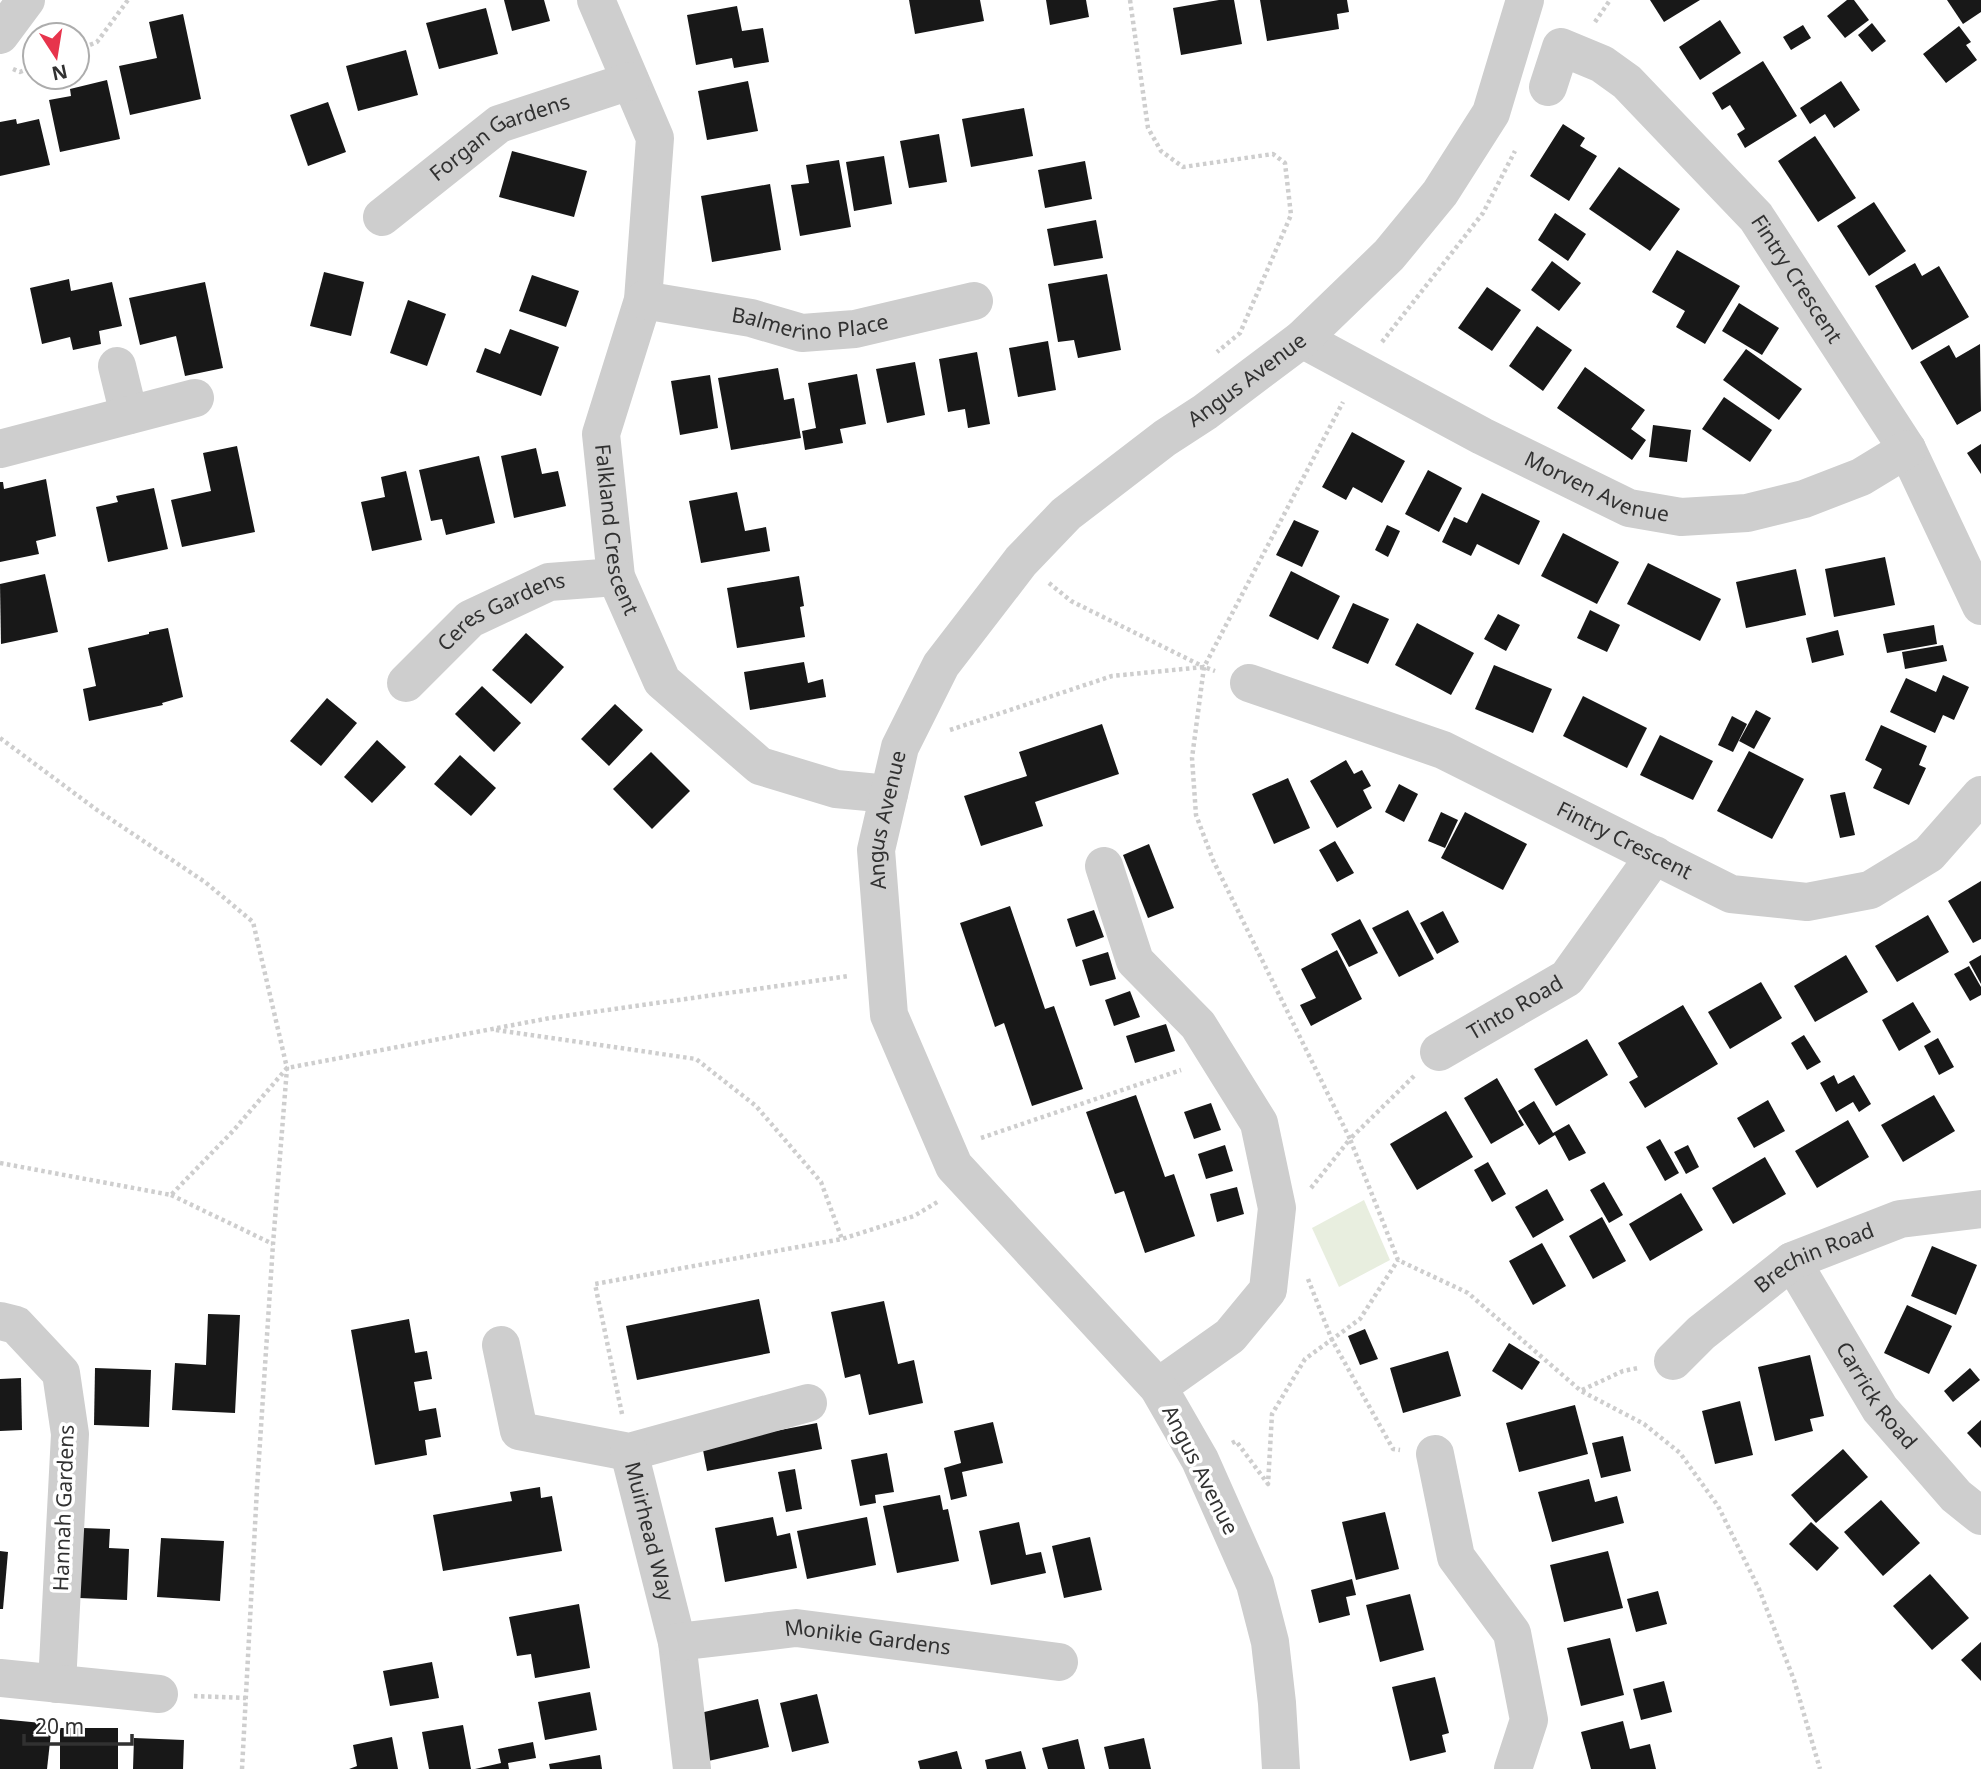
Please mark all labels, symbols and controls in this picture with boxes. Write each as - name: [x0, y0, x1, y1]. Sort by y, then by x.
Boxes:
- north arrow: [21, 21, 91, 91]
- text: N: [49, 58, 70, 87]
- street label: Forgan Gardens: [423, 87, 573, 187]
- street label: Fintry Crescent: [1745, 209, 1849, 348]
- street label: Balmerino Place: [730, 300, 891, 346]
- street label: Angus Avenue: [1182, 326, 1312, 433]
- street label: Falkland Crescent: [589, 442, 646, 619]
- street label: Morven Avenue: [1520, 444, 1671, 528]
- street label: Ceres Gardens: [431, 566, 566, 657]
- street label: Angus Avenue: [861, 747, 912, 891]
- street label: Fintry Crescent: [1552, 794, 1698, 886]
- street label: Tinto Road: [1462, 968, 1568, 1046]
- street label: Brechin Road: [1748, 1215, 1878, 1299]
- street label: Carrick Road: [1830, 1336, 1924, 1455]
- street label: Angus Avenue: [1156, 1400, 1245, 1539]
- street label: Hannah Gardens: [46, 1424, 80, 1592]
- street label: Muirhead Way: [619, 1459, 681, 1604]
- street label: Monikie Gardens: [783, 1612, 952, 1661]
- scale bar: [24, 1702, 133, 1746]
- text: 20 m: [35, 1712, 84, 1740]

